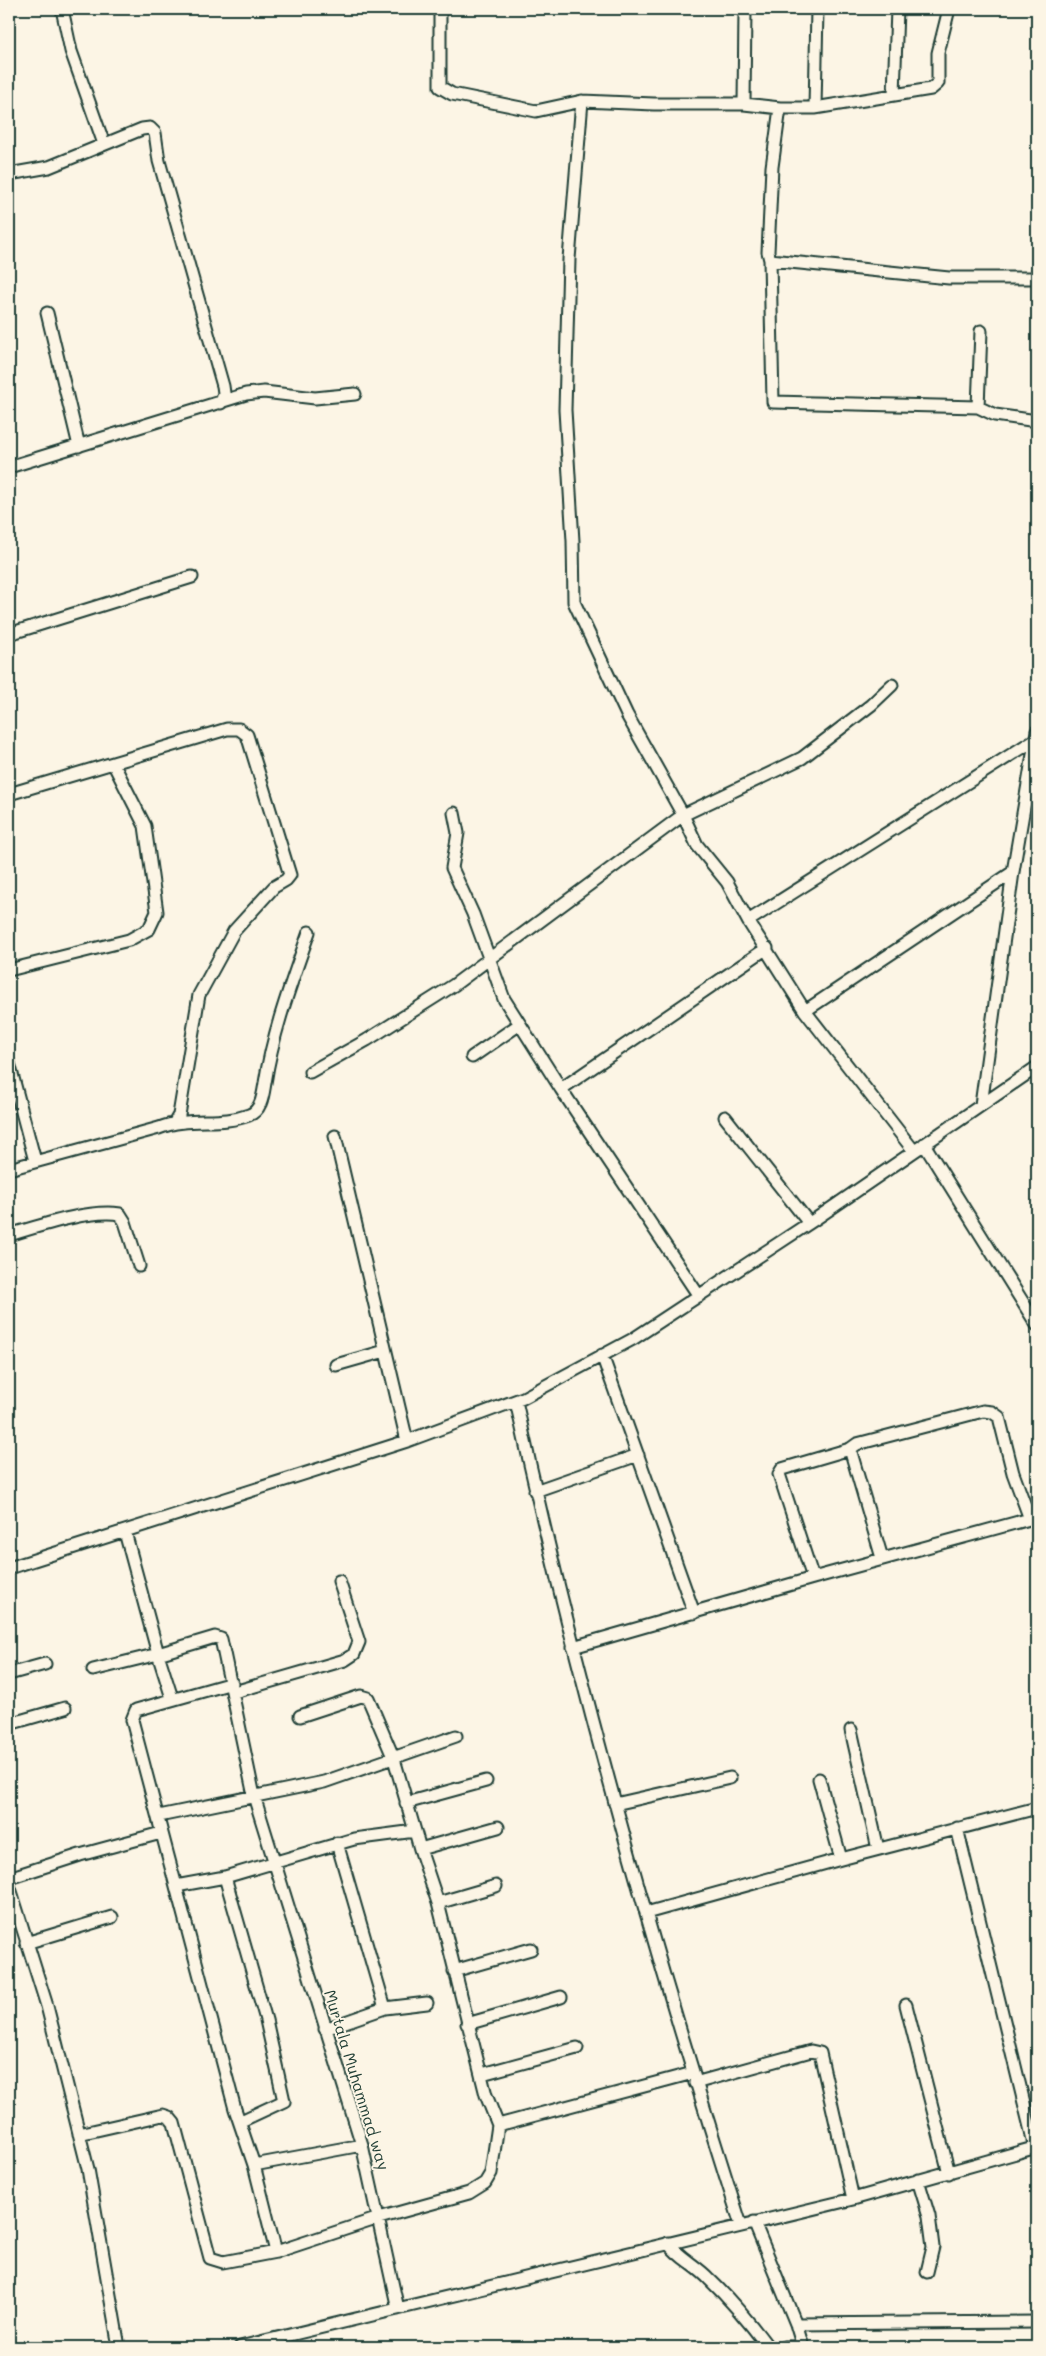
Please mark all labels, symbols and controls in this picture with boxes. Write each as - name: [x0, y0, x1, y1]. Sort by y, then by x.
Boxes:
- street label: Murtala Muhammad way: [320, 1987, 395, 2173]

